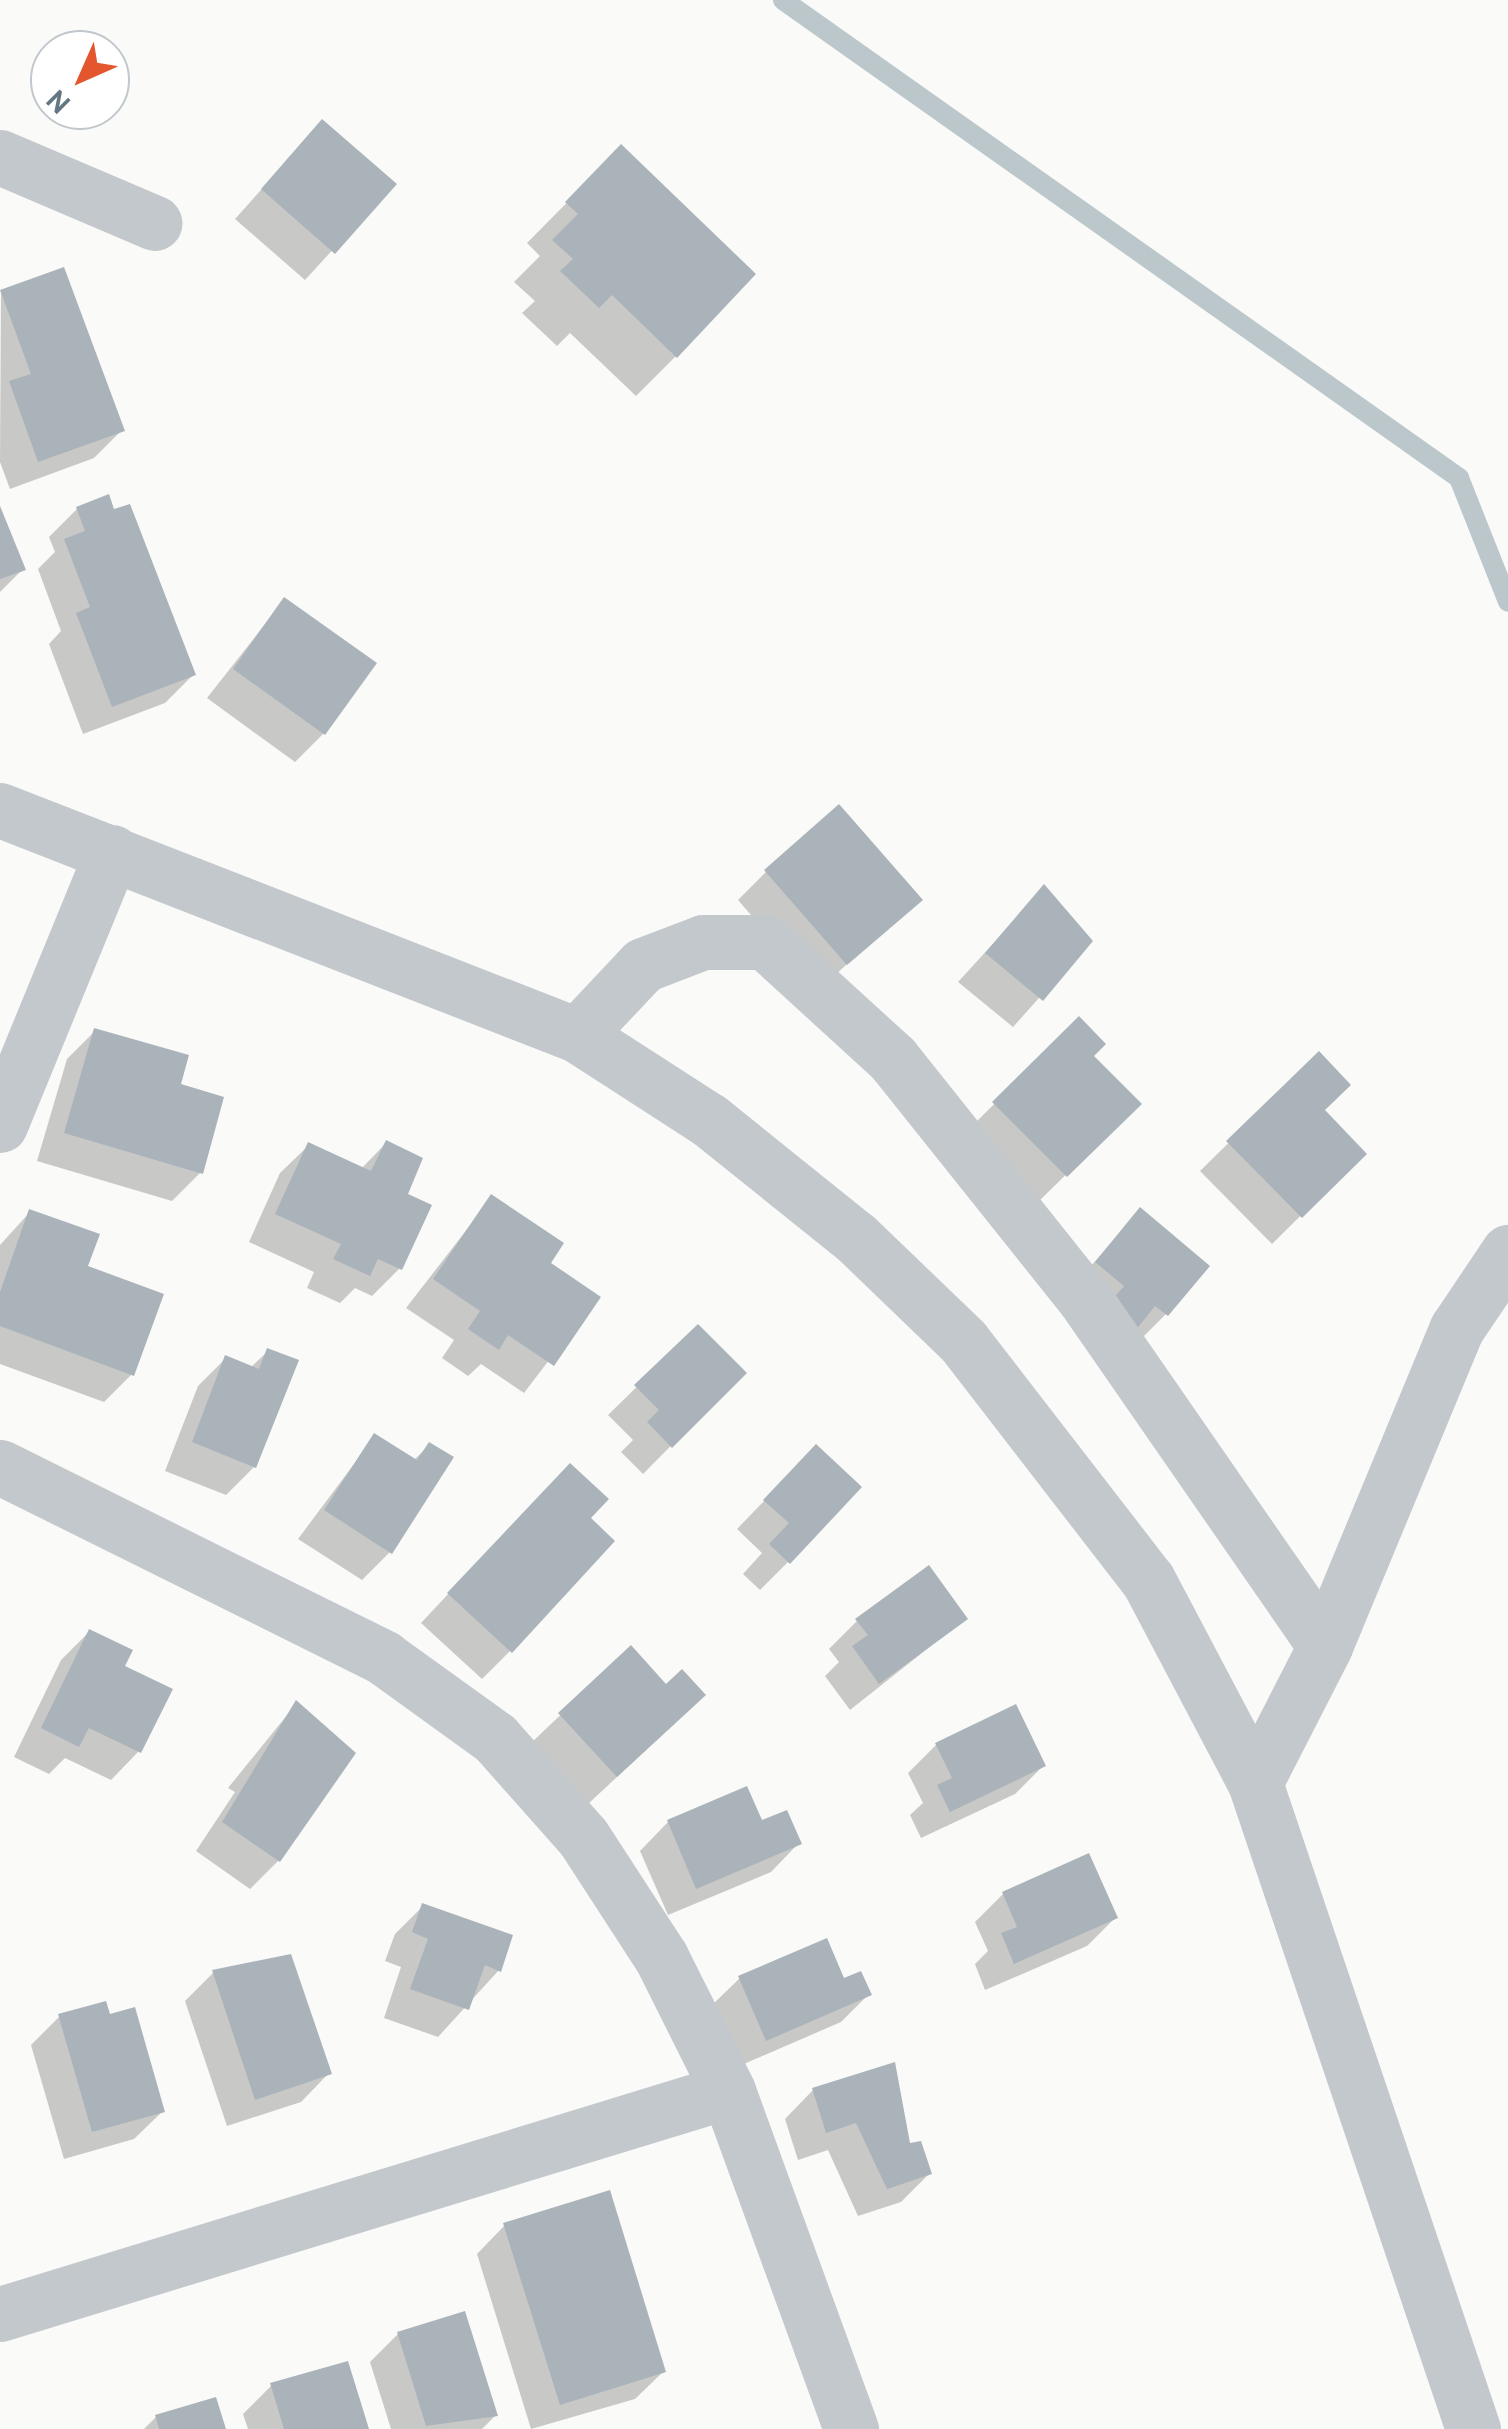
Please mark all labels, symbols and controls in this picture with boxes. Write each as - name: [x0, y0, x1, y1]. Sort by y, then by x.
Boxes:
- north arrow: [30, 30, 130, 130]
- text: N: [40, 80, 80, 120]

